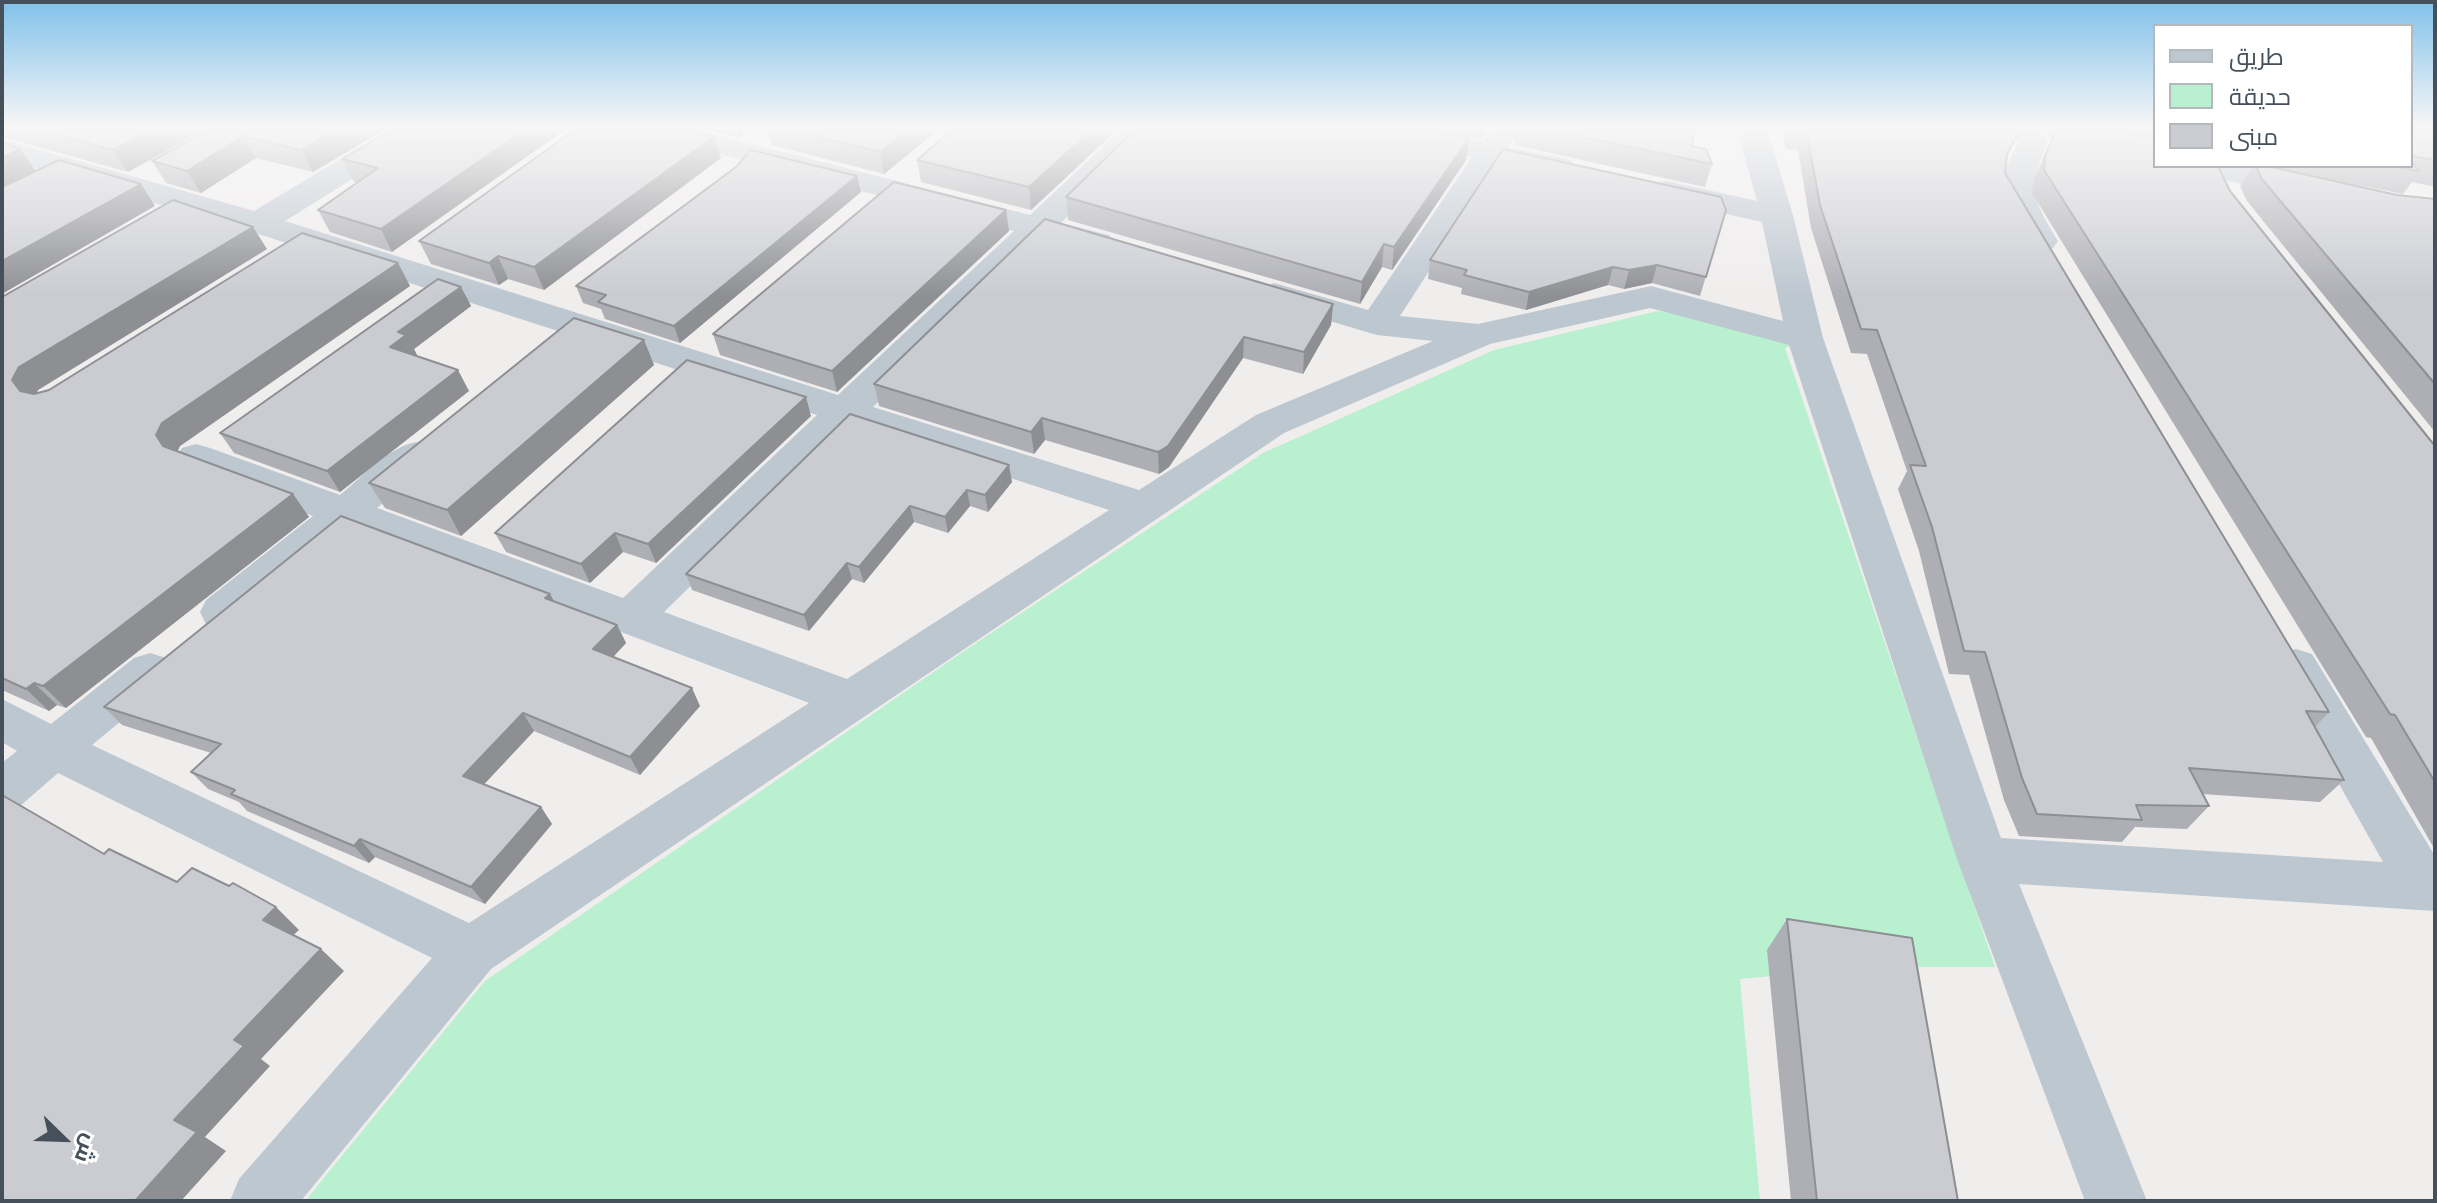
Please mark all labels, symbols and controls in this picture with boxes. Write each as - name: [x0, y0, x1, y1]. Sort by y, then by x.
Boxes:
- legend: [2153, 24, 2413, 168]
- text: طريق: [2229, 41, 2284, 73]
- text: حديقة: [2229, 81, 2291, 113]
- text: مبنى: [2229, 121, 2278, 153]
- north arrow: [24, 1099, 104, 1179]
- text: ش: [67, 1130, 105, 1167]

